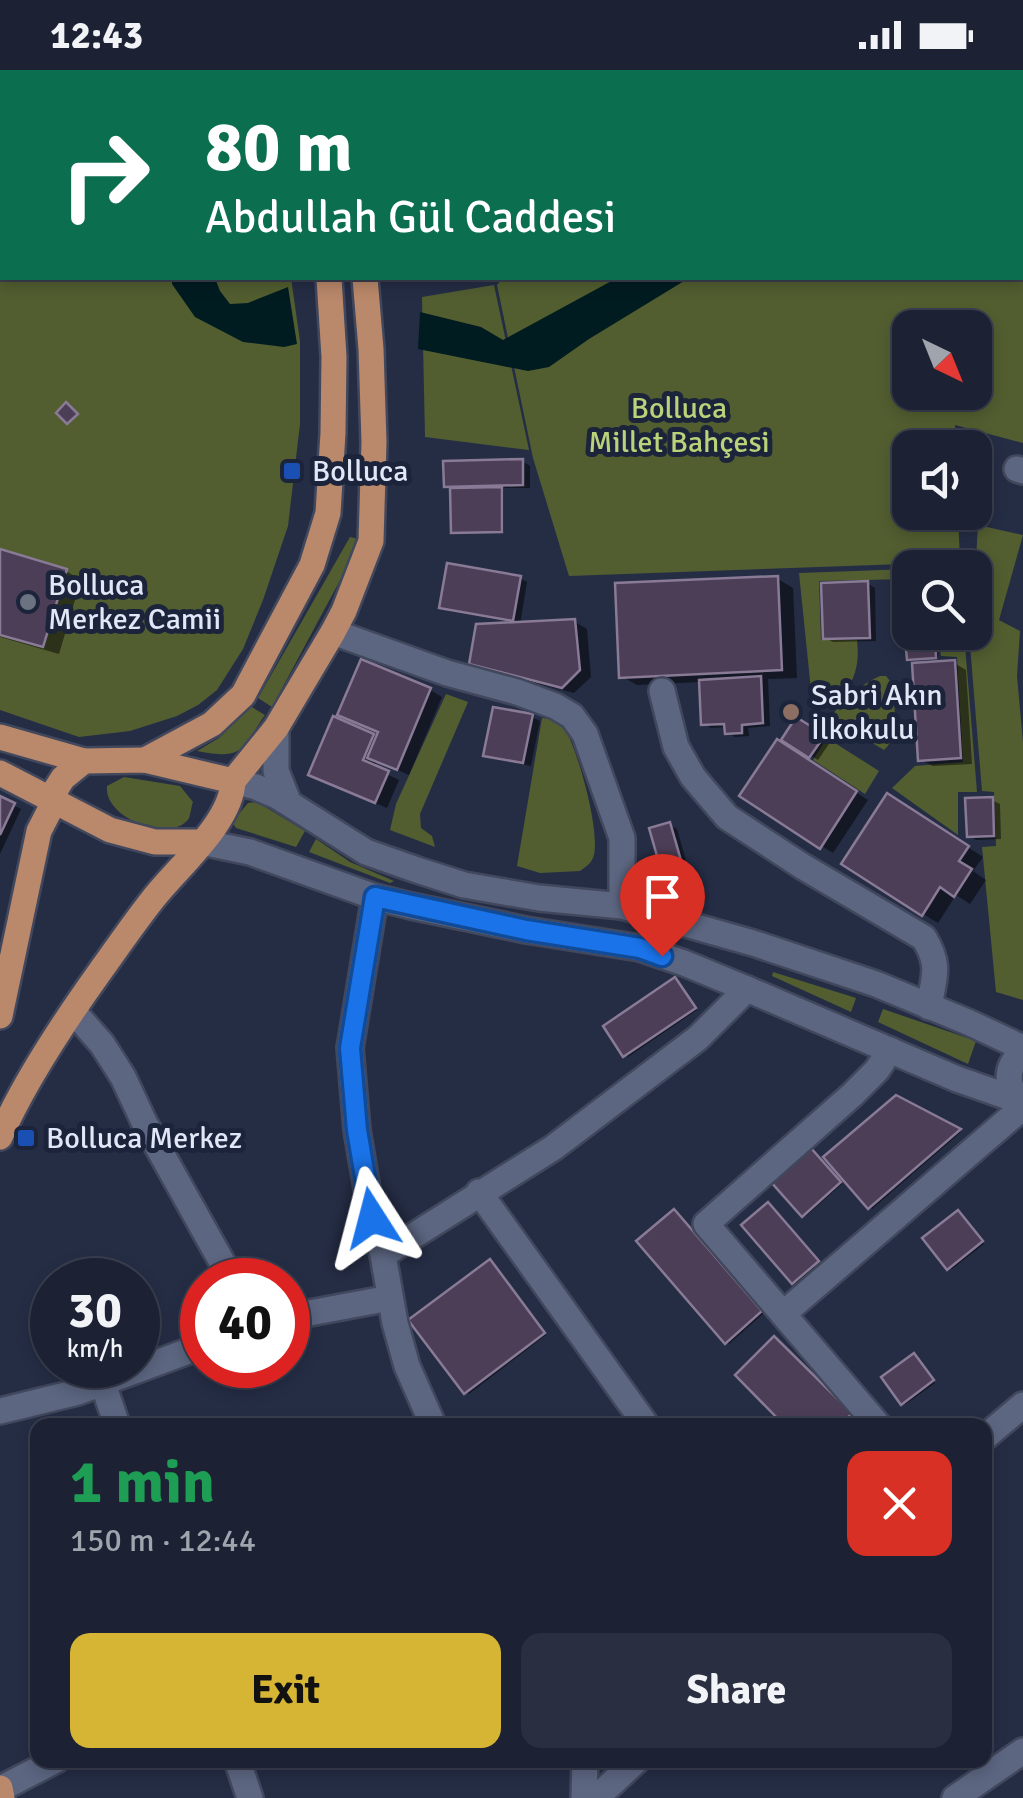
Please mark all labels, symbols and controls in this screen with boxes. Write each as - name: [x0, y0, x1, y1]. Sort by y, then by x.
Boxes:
- text: 12:43: [50, 12, 143, 59]
- text: 80 m: [205, 104, 353, 190]
- icon: right: [40, 110, 170, 240]
- text: Abdullah Gül Caddesi: [205, 190, 616, 245]
- north arrow: [892, 310, 992, 410]
- map controls: [892, 310, 992, 650]
- park label: Bolluca Millet Bahçesi: [588, 390, 770, 461]
- button: sound: [892, 430, 992, 530]
- place label: Bolluca: [312, 453, 408, 490]
- marker: Bolluca: [281, 460, 303, 482]
- button: search: [892, 550, 992, 650]
- place label: Bolluca Merkez Camii: [48, 567, 221, 638]
- marker: Bolluca Merkez Camii: [17, 591, 39, 613]
- place label: Sabri Akın İlkokulu: [811, 677, 943, 748]
- marker: Sabri Akın İlkokulu: [780, 701, 802, 723]
- pin: [620, 854, 705, 957]
- icon: arrive: [635, 869, 690, 924]
- place label: Bolluca Merkez: [46, 1120, 242, 1157]
- marker: Bolluca Merkez: [15, 1127, 37, 1149]
- position arrow: [320, 1166, 424, 1270]
- speed limit sign: 40: [180, 1258, 310, 1388]
- text: 30: [68, 1280, 122, 1342]
- text: km/h: [67, 1333, 123, 1364]
- text: 1 min: [70, 1446, 215, 1520]
- button: close: [847, 1451, 952, 1556]
- text: 150 m · 12:44: [70, 1521, 256, 1560]
- button: Exit: [70, 1633, 501, 1748]
- button: Share: [521, 1633, 952, 1748]

